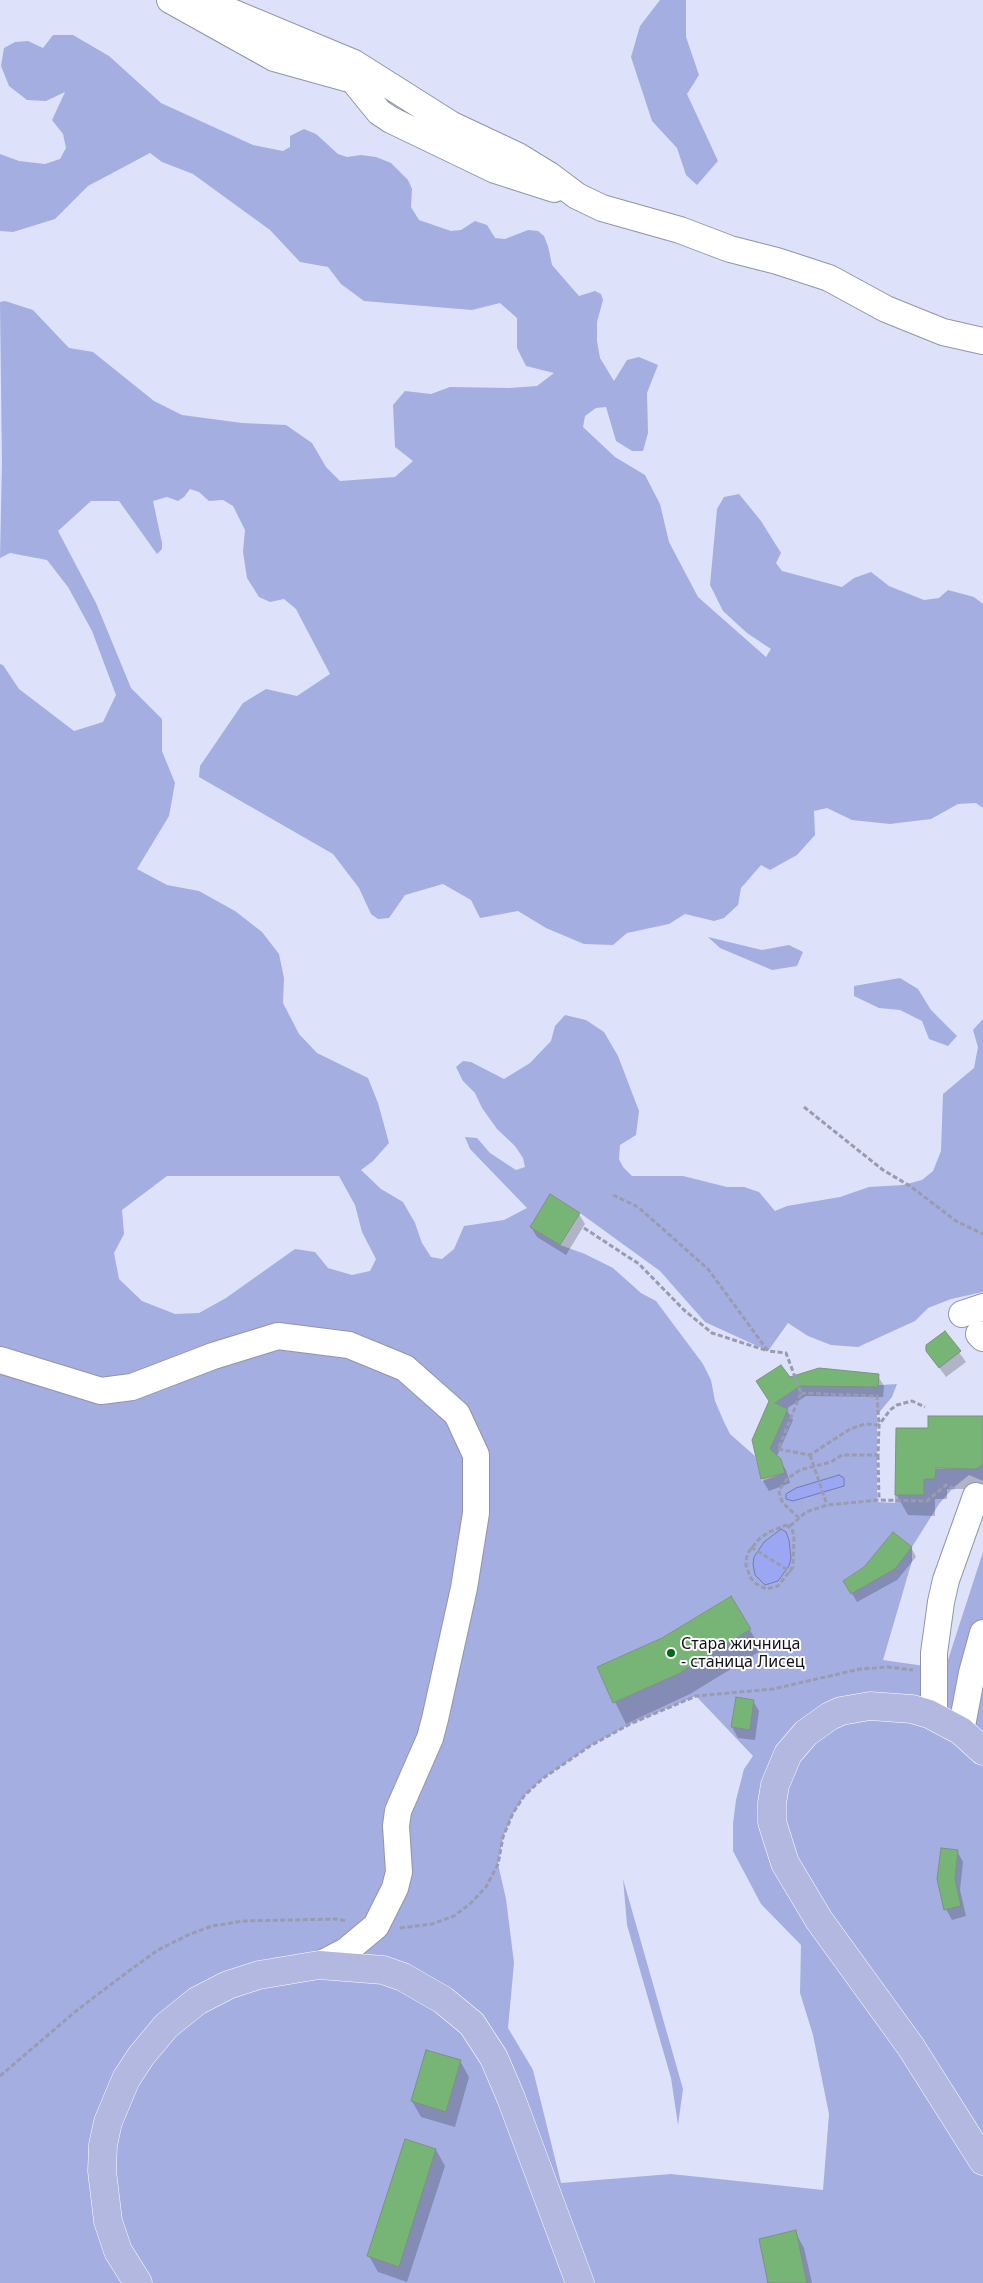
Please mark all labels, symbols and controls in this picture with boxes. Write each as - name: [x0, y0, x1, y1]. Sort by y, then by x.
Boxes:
- place label: Стара жичница - станица Лисец: [681, 1634, 805, 1672]
- marker: Стара жичница - станица Лисец: [665, 1647, 677, 1659]

